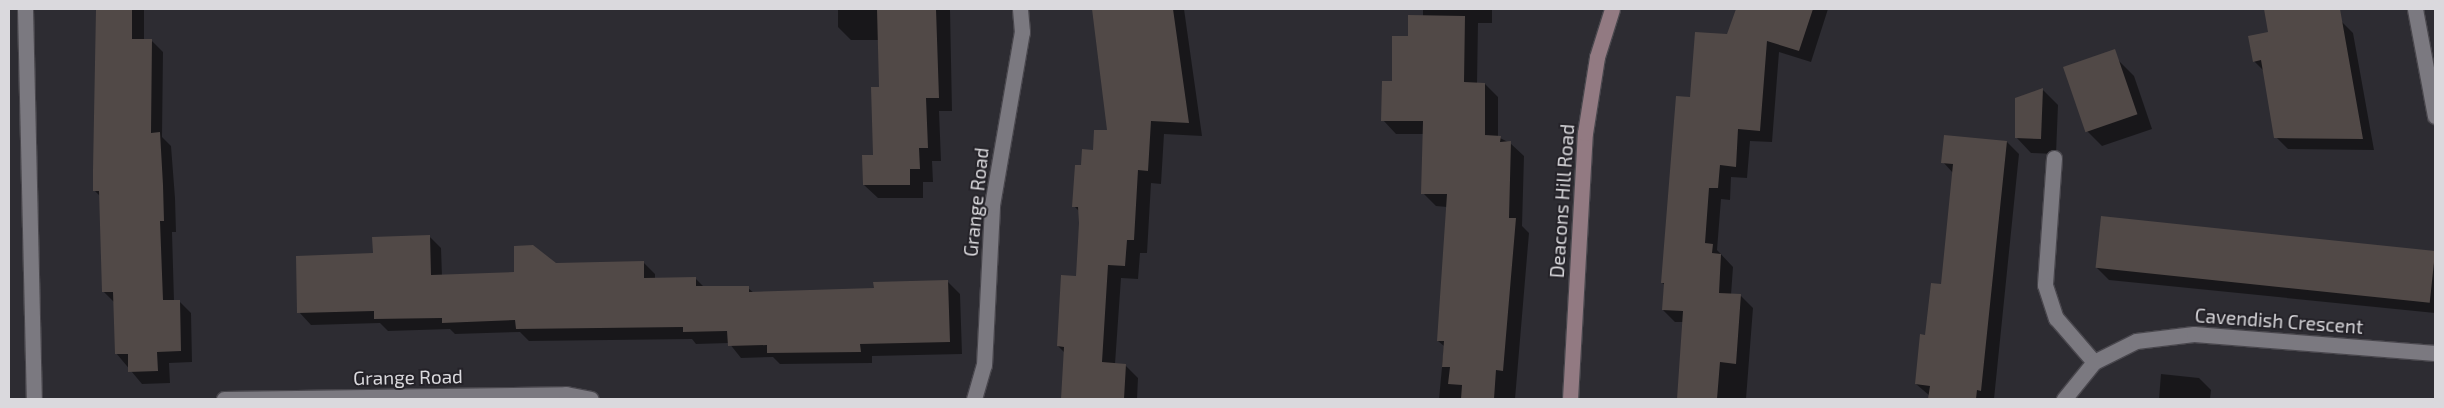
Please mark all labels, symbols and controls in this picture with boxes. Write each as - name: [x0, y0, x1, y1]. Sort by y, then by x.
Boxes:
- street label: Deacons Hill Road: [1545, 123, 1579, 279]
- street label: Grange Road: [959, 146, 993, 258]
- street label: Cavendish Crescent: [2194, 304, 2364, 338]
- street label: Grange Road: [353, 365, 463, 389]

